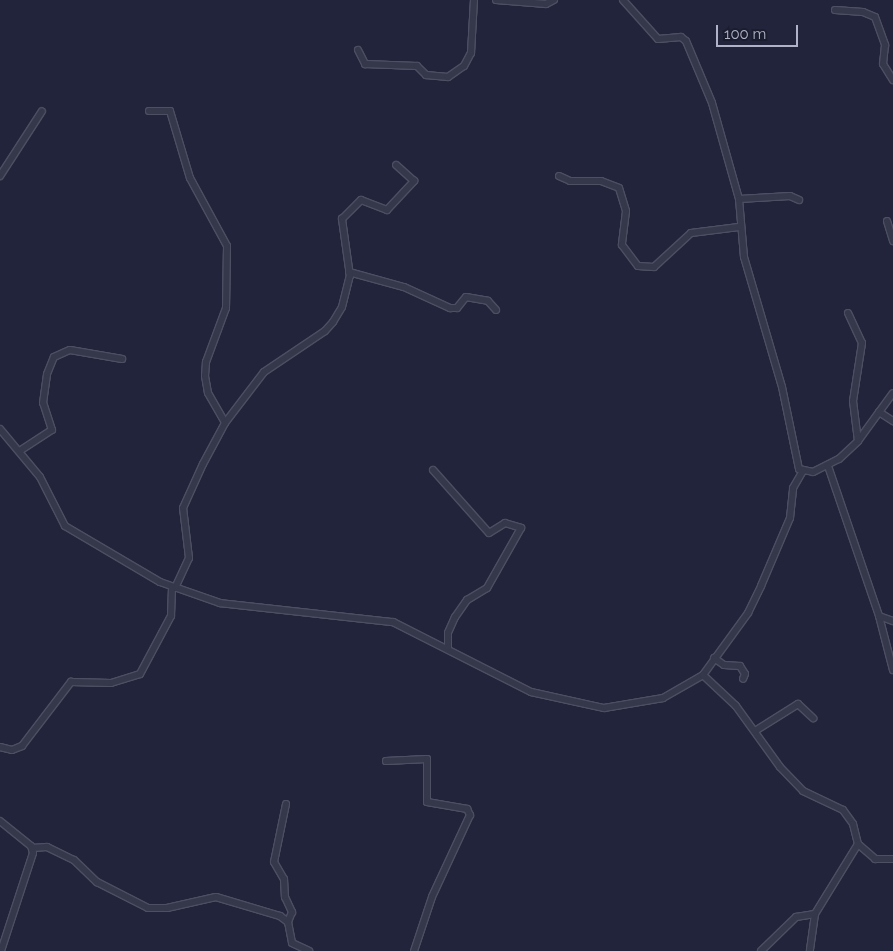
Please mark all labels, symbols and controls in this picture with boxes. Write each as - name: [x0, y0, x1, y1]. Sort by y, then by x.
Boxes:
- scale bar: [718, 15, 800, 47]
- text: 100 m: [724, 25, 766, 43]

